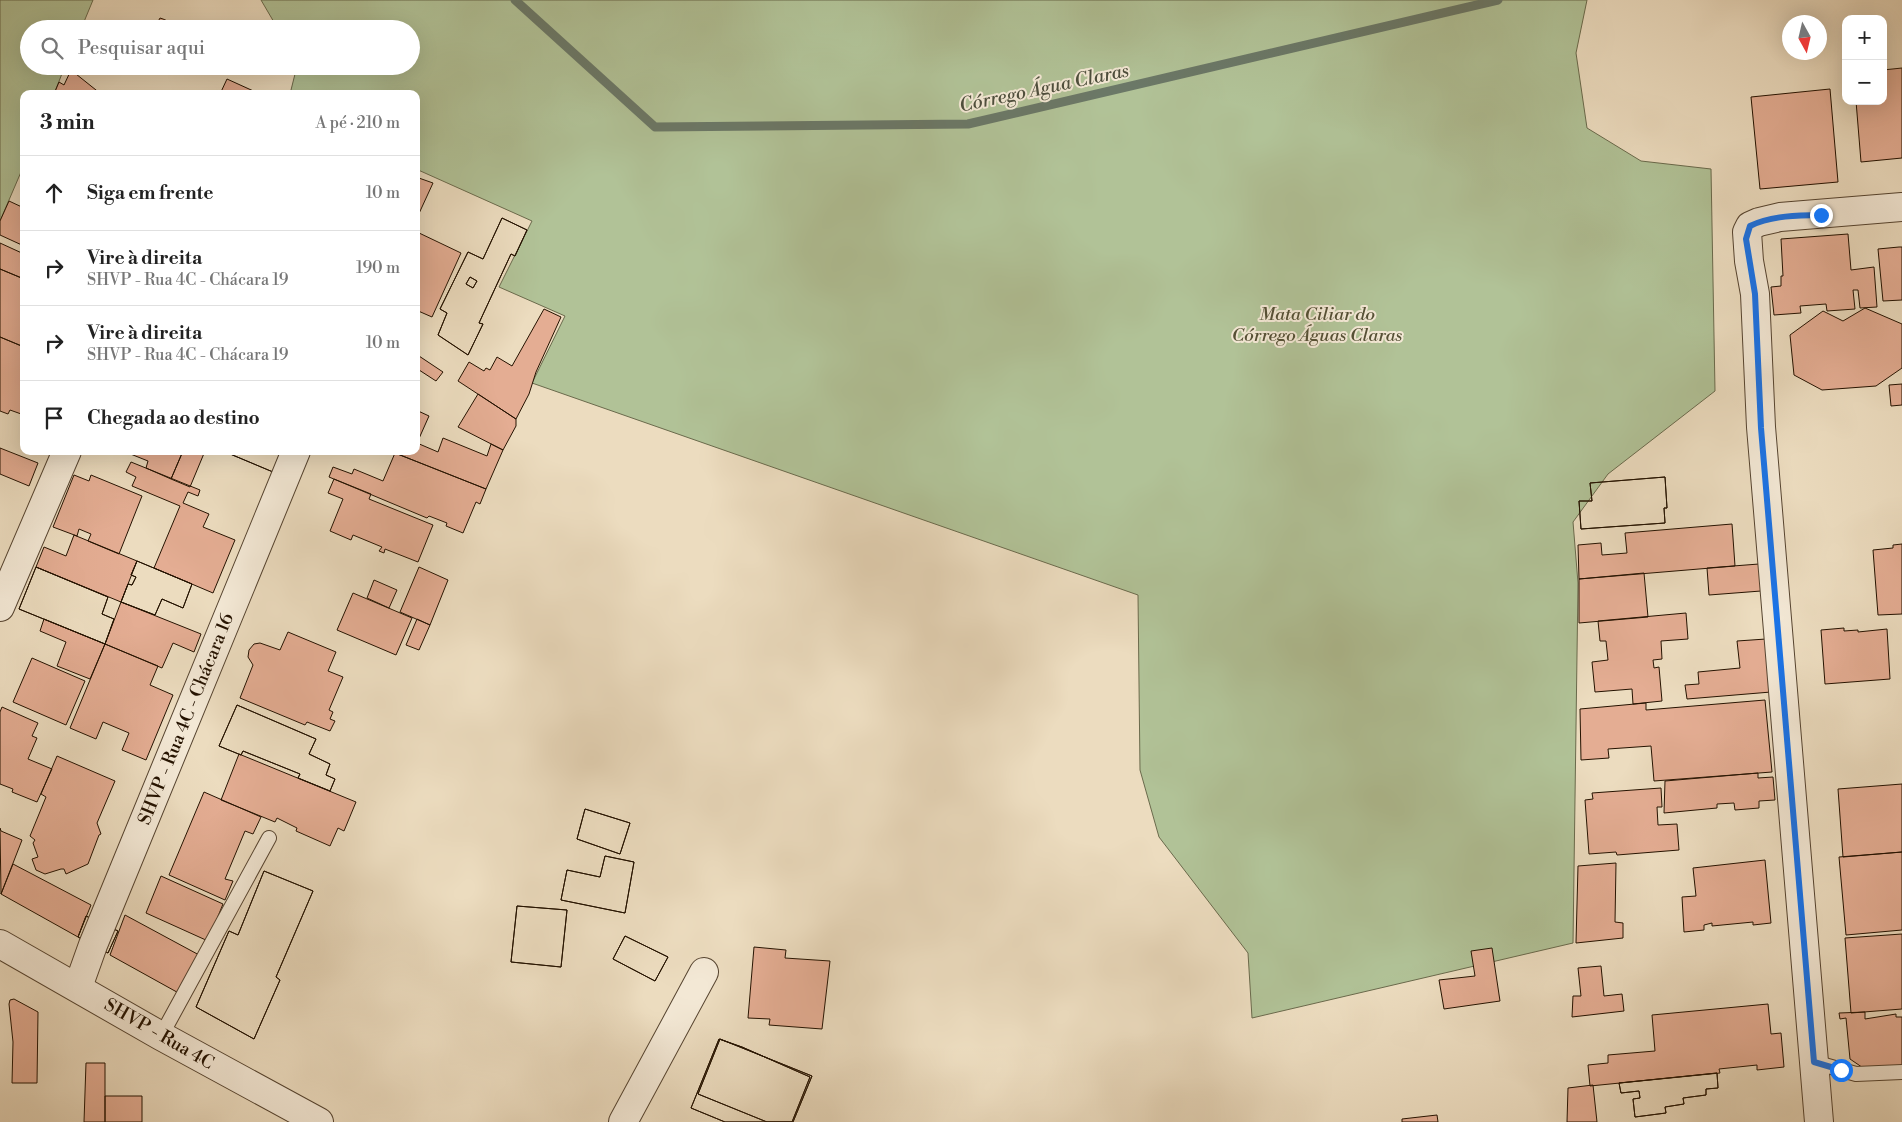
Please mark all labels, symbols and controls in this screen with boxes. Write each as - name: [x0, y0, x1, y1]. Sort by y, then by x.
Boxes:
- north arrow: [1782, 15, 1827, 60]
- map controls: [1842, 15, 1887, 105]
- button: +: [1842, 15, 1887, 60]
- search box: [20, 20, 420, 75]
- icon: search: [38, 34, 66, 62]
- text: Pesquisar aqui: [78, 36, 205, 60]
- water label: Córrego Água Claras: [957, 57, 1131, 118]
- button: −: [1842, 60, 1887, 105]
- text: 3 min: [40, 110, 95, 136]
- text: A pé · 210 m: [316, 113, 400, 133]
- icon: ahead: [40, 179, 68, 207]
- text: Siga em frente: [87, 181, 214, 205]
- text: 10 m: [366, 183, 400, 203]
- route end: [1810, 204, 1833, 227]
- text: Vire à direita: [87, 246, 202, 270]
- icon: right: [40, 254, 68, 282]
- text: 190 m: [356, 258, 400, 278]
- text: SHVP - Rua 4C - Chácara 19: [87, 270, 288, 290]
- park label: Mata Ciliar do Córrego Águas Claras: [1232, 303, 1402, 347]
- text: Vire à direita: [87, 321, 202, 345]
- icon: right: [40, 329, 68, 357]
- text: 10 m: [366, 333, 400, 353]
- text: SHVP - Rua 4C - Chácara 19: [87, 345, 288, 365]
- icon: arrive: [40, 404, 68, 432]
- text: Chegada ao destino: [87, 406, 260, 430]
- street label: SHVP - Rua 4C - Chácara 16: [133, 610, 239, 828]
- street label: SHVP - Rua 4C: [100, 993, 218, 1075]
- route start: [1830, 1059, 1853, 1082]

